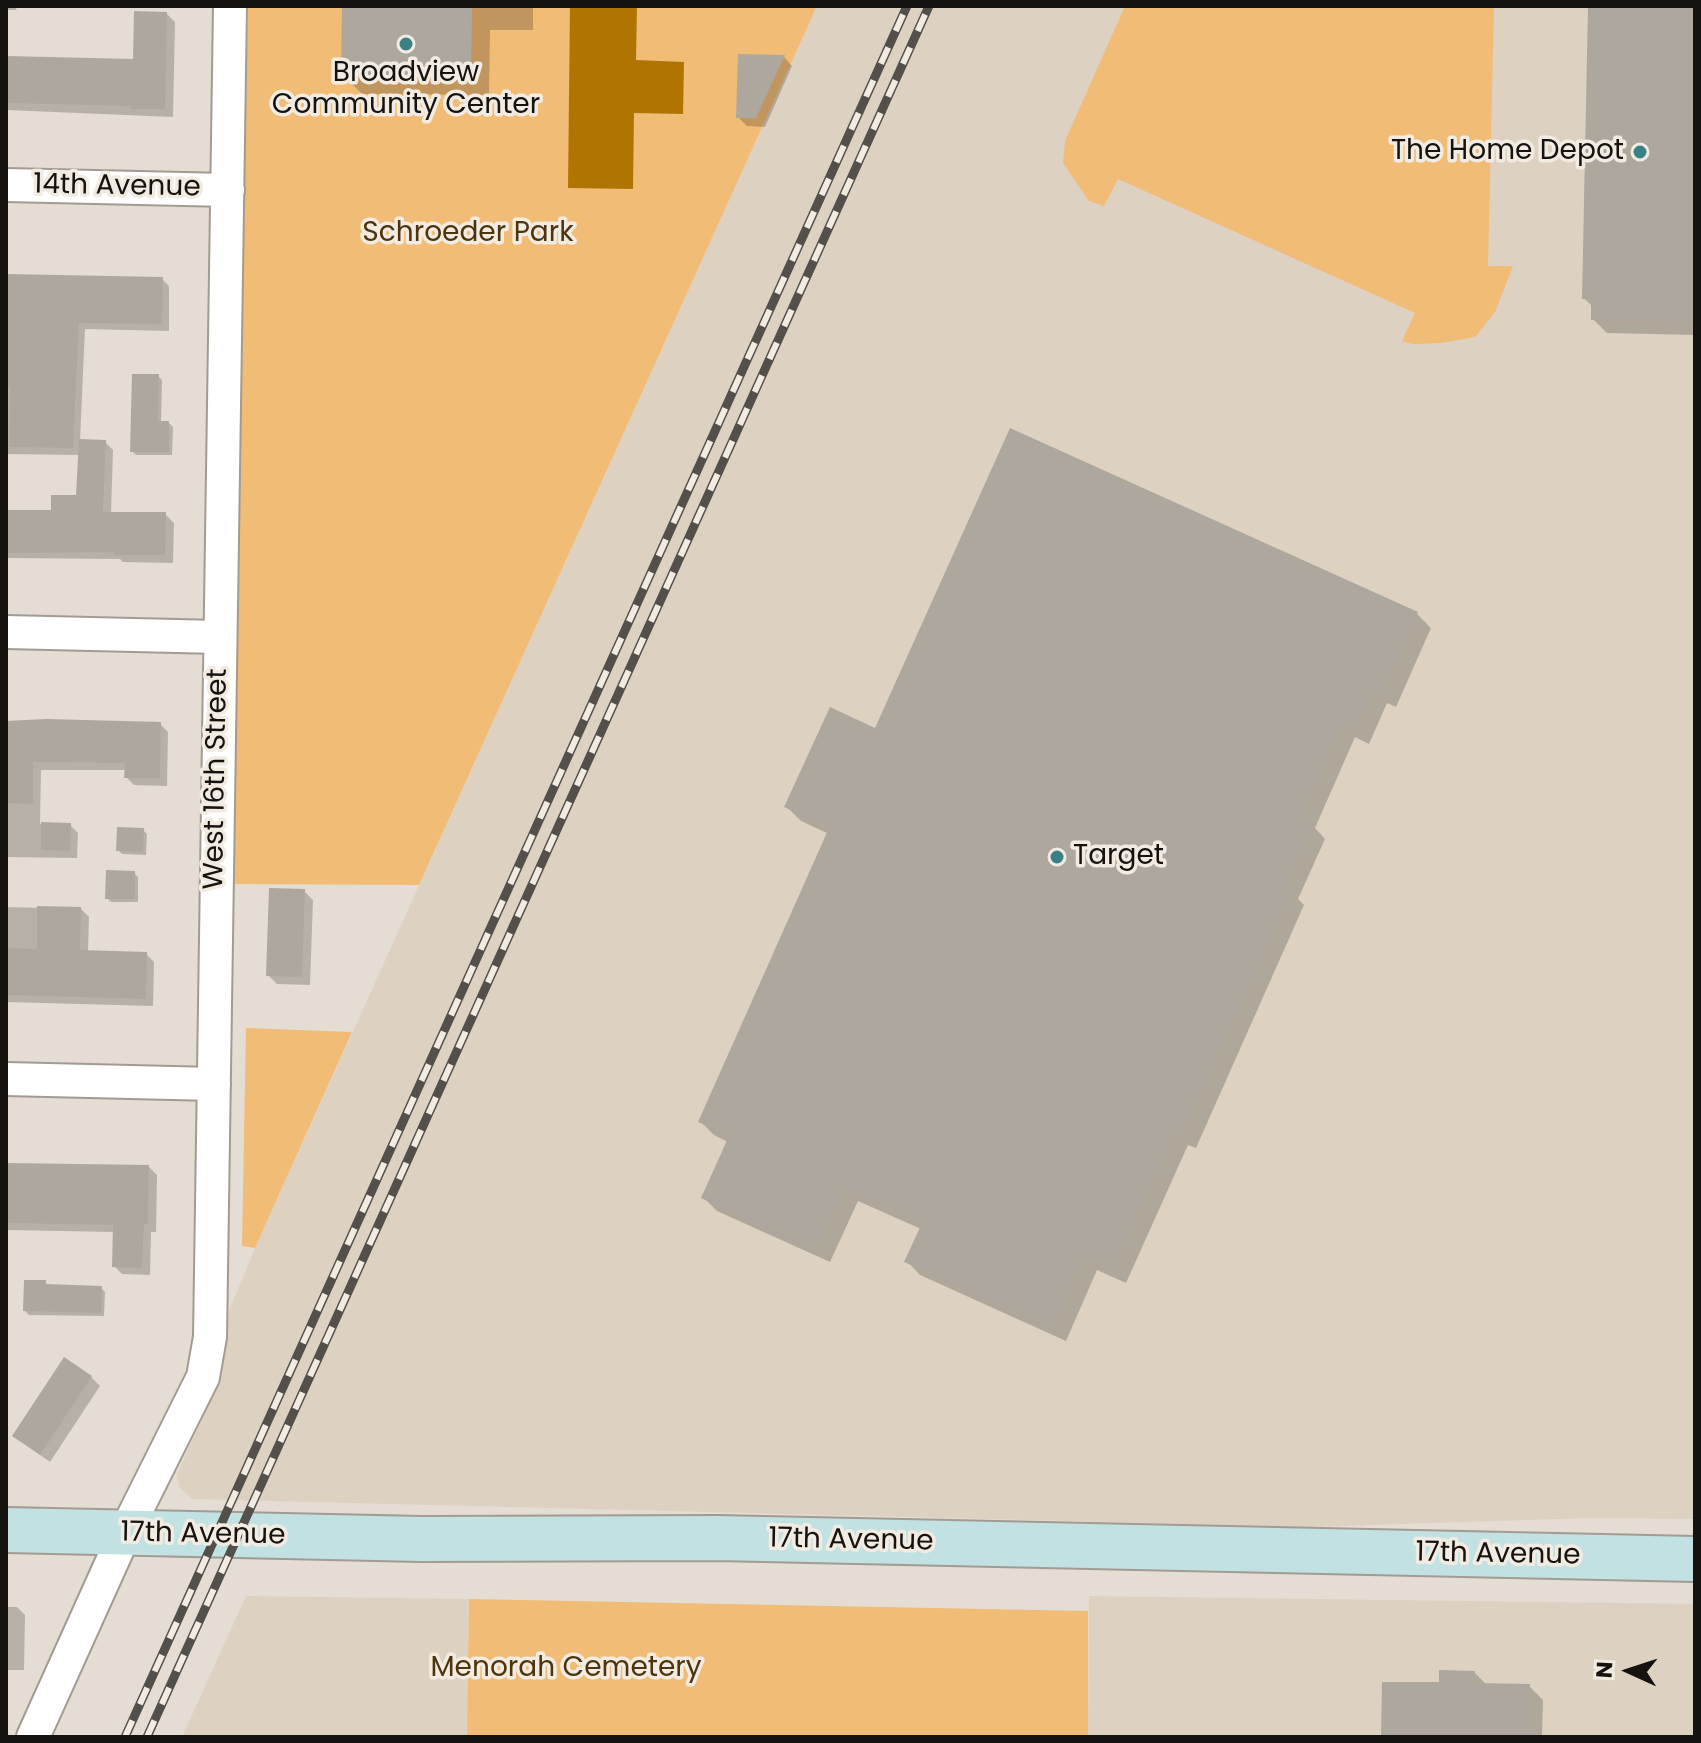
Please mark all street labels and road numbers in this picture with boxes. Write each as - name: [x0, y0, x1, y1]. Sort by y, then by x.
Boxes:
- street label: 14th Avenue: [33, 169, 201, 205]
- street label: West 16th Street: [198, 668, 236, 890]
- street label: 17th Avenue: [120, 1517, 286, 1553]
- street label: 17th Avenue: [768, 1523, 934, 1559]
- street label: 17th Avenue: [1415, 1537, 1581, 1573]

